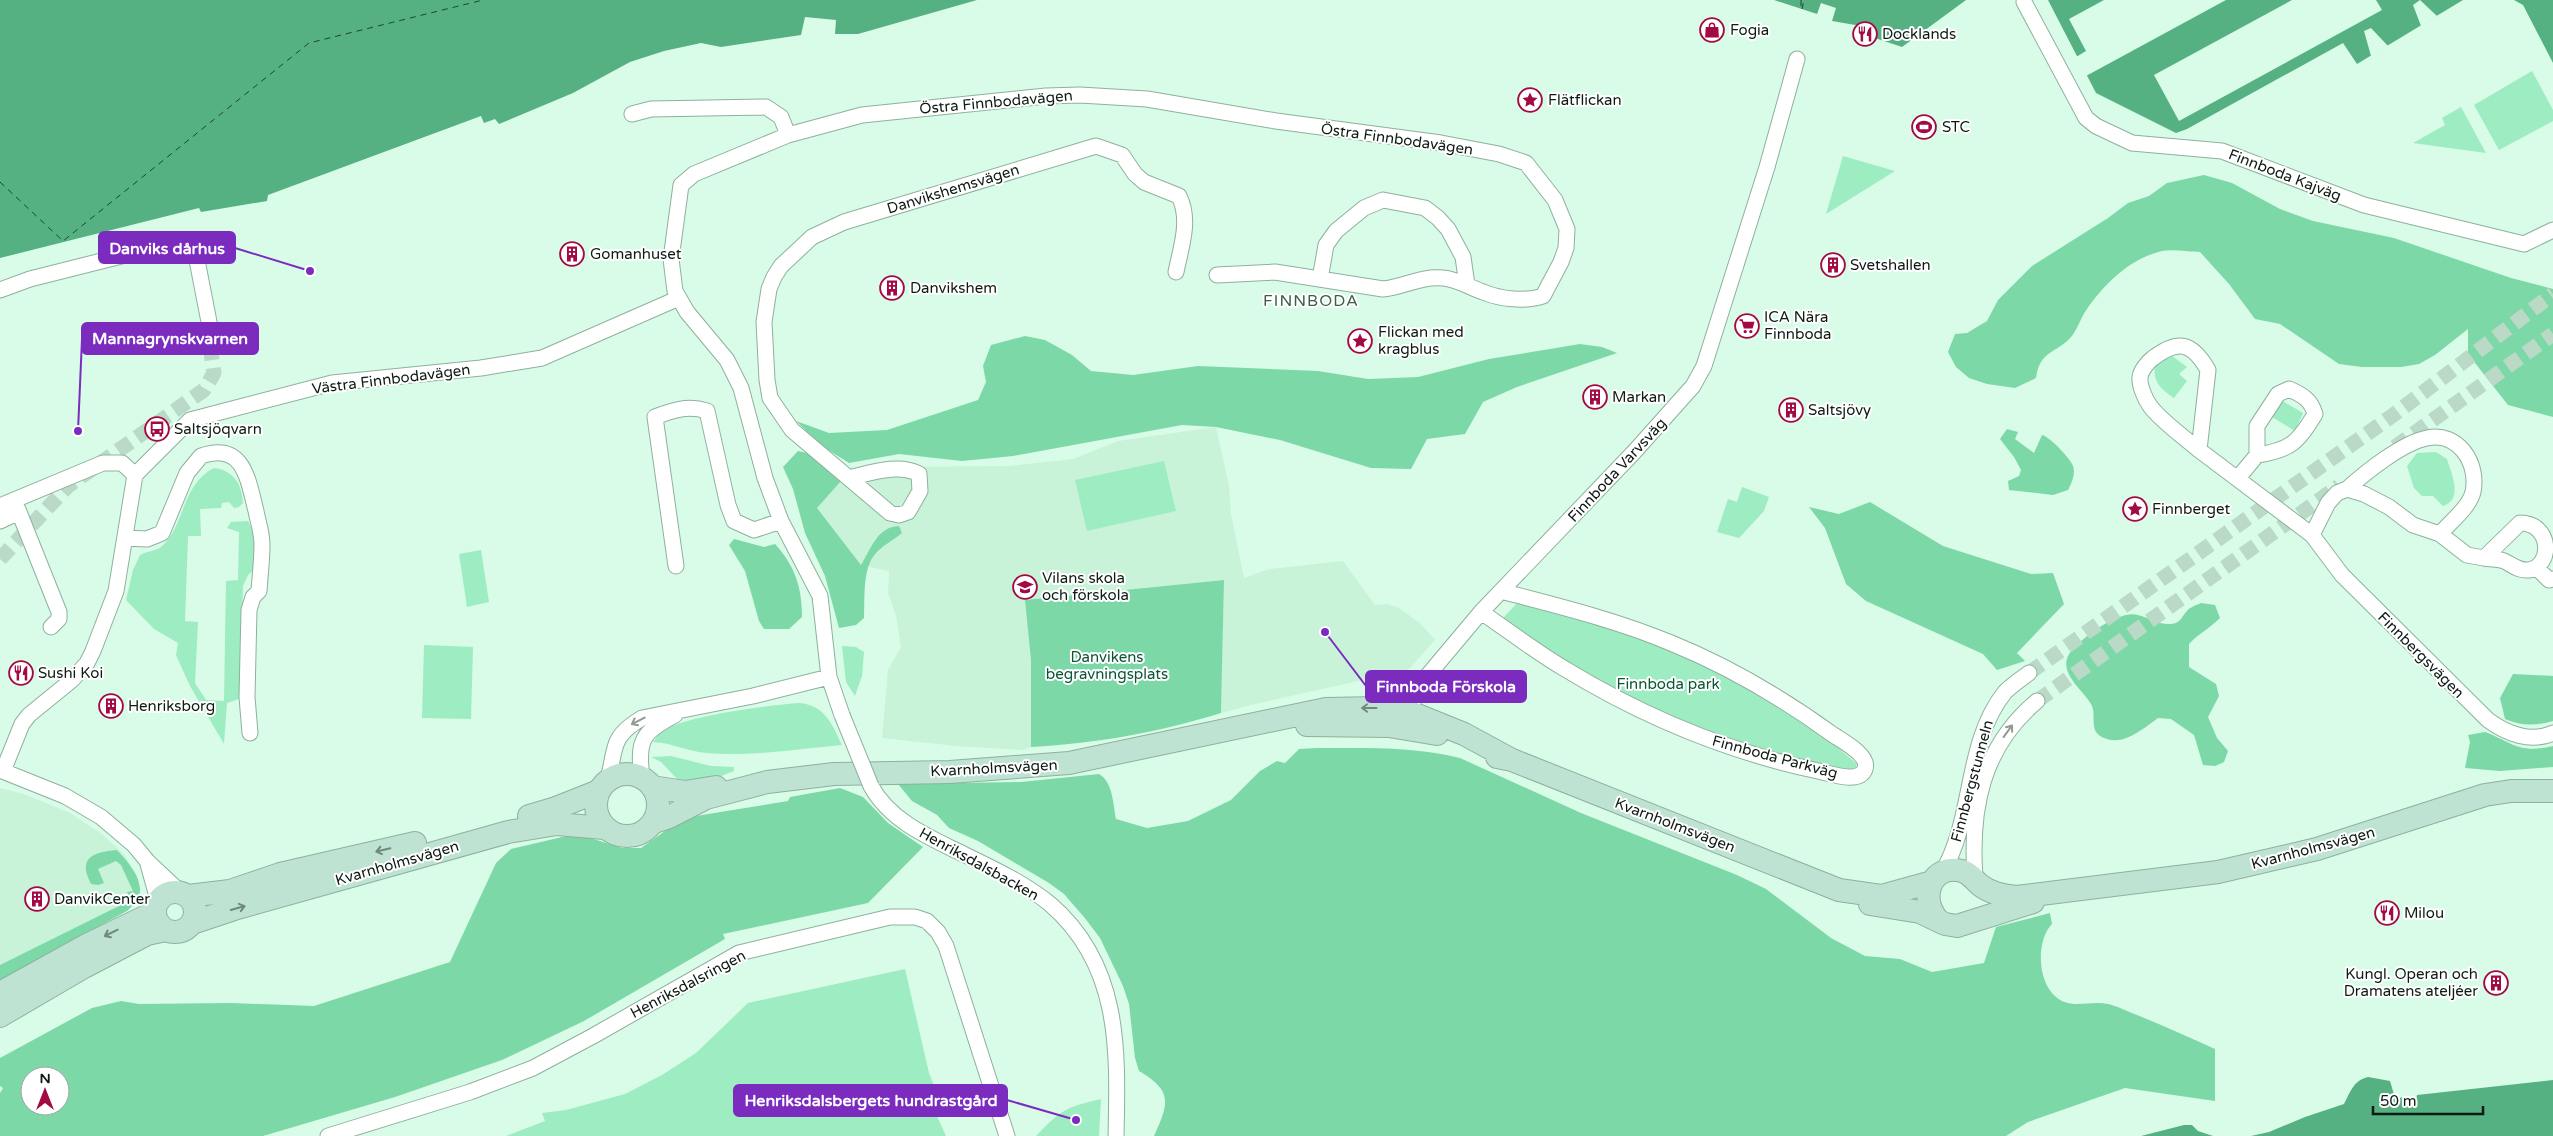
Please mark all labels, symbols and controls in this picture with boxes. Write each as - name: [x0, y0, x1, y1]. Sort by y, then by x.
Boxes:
- shop icon: Fogia: [1699, 17, 1725, 43]
- place label: Fogia: [1730, 21, 1769, 39]
- restaurant icon: Docklands: [1852, 21, 1878, 47]
- place label: Docklands: [1882, 25, 1956, 43]
- street label: Östra Finnbodavägen: [919, 86, 1073, 118]
- place icon: Flätflickan: [1517, 87, 1543, 113]
- place label: Flätflickan: [1548, 91, 1622, 109]
- sports icon: STC: [1911, 114, 1937, 140]
- place label: STC: [1942, 118, 1970, 136]
- street label: Östra Finnbodavägen: [1320, 119, 1474, 159]
- street label: Finnboda Kajväg: [2226, 145, 2344, 205]
- street label: Danvikshemsvägen: [885, 160, 1021, 218]
- callout: Danviks dårhus: [99, 232, 235, 263]
- text: Danviks dårhus: [109, 239, 225, 259]
- building icon: Gomanhuset: [559, 241, 585, 267]
- place label: Gomanhuset: [590, 245, 682, 263]
- building icon: Svetshallen: [1820, 252, 1846, 278]
- place label: Svetshallen: [1850, 256, 1931, 274]
- building icon: Danvikshem: [879, 275, 905, 301]
- place label: Danvikshem: [910, 279, 997, 297]
- district label: FINNBODA: [1263, 291, 1359, 311]
- place label: ICA Nära Finnboda: [1764, 308, 1831, 343]
- supermarket icon: ICA Nära Finnboda: [1734, 313, 1760, 339]
- callout: Mannagrynskvarnen: [82, 323, 258, 354]
- place label: Flickan med kragblus: [1378, 323, 1464, 358]
- place icon: Flickan med kragblus: [1347, 328, 1373, 354]
- text: Mannagrynskvarnen: [92, 329, 248, 349]
- street label: Västra Finnbodavägen: [311, 360, 471, 398]
- building icon: Markan: [1582, 384, 1608, 410]
- place label: Markan: [1612, 388, 1666, 406]
- building icon: Saltsjövy: [1778, 397, 1804, 423]
- place label: Saltsjövy: [1808, 401, 1871, 419]
- street label: Finnboda Varvsväg: [1564, 414, 1670, 526]
- bus stop icon: Saltsjöqvarn: [144, 416, 170, 442]
- place label: Saltsjöqvarn: [174, 420, 262, 438]
- place icon: Finnberget: [2122, 496, 2148, 522]
- place label: Finnberget: [2152, 500, 2230, 518]
- place label: Vilans skola och förskola: [1042, 569, 1129, 604]
- school or university icon: Vilans skola och förskola: [1012, 574, 1038, 600]
- street label: Finnbergsvägen: [2374, 608, 2468, 702]
- park label: Danvikens begravningsplats: [1046, 648, 1168, 683]
- restaurant icon: Sushi Koi: [8, 660, 34, 686]
- place label: Sushi Koi: [38, 664, 103, 682]
- callout: Finnboda Förskola: [1366, 671, 1526, 702]
- park label: Finnboda park: [1616, 675, 1720, 693]
- text: Finnboda Förskola: [1376, 677, 1516, 697]
- building icon: Henriksborg: [98, 693, 124, 719]
- place label: Henriksborg: [128, 697, 215, 715]
- one-way arrow: [1361, 703, 1378, 713]
- one-way arrow: [631, 717, 646, 726]
- street label: Finnbergstunneln: [1947, 718, 1997, 844]
- one-way arrow: [2003, 724, 2013, 738]
- street label: Finnboda Parkväg: [1710, 732, 1840, 782]
- street label: Kvarnholmsvägen: [930, 756, 1058, 780]
- street label: Kvarnholmsvägen: [1612, 794, 1738, 856]
- street label: Kvarnholmsvägen: [2249, 823, 2377, 873]
- street label: Henriksdalsbacken: [916, 824, 1042, 904]
- street label: Kvarnholmsvägen: [333, 837, 461, 889]
- one-way arrow: [376, 846, 392, 855]
- building icon: DanvikCenter: [24, 886, 50, 912]
- place label: DanvikCenter: [54, 890, 150, 908]
- restaurant icon: Milou: [2374, 900, 2400, 926]
- one-way arrow: [230, 903, 246, 912]
- place label: Milou: [2404, 904, 2444, 922]
- one-way arrow: [104, 929, 119, 938]
- street label: Henriksdalsringen: [627, 946, 749, 1022]
- place label: Kungl. Operan och Dramatens ateljéer: [2344, 965, 2478, 1000]
- building icon: Kungl. Operan och Dramatens ateljéer: [2483, 970, 2509, 996]
- north arrow: [20, 1066, 70, 1116]
- text: N: [39, 1070, 51, 1087]
- scale bar: [2373, 1084, 2483, 1116]
- callout: Henriksdalsbergets hundrastgård: [734, 1085, 1007, 1116]
- text: Henriksdalsbergets hundrastgård: [744, 1091, 998, 1111]
- text: 50 m: [2380, 1092, 2417, 1110]

